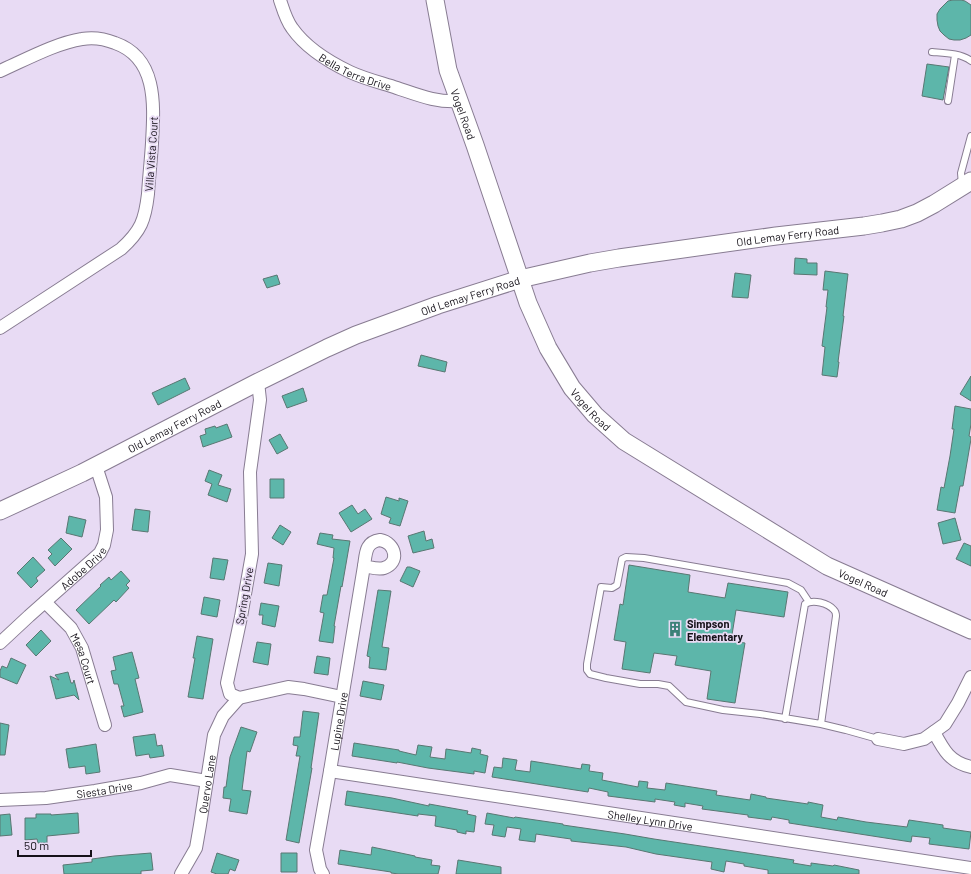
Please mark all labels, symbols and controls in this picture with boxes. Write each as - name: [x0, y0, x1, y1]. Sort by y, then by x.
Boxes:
- street label: Bella Terra Drive: [317, 50, 393, 92]
- street label: Vogel Road: [449, 87, 479, 141]
- street label: Villa Vista Court: [142, 116, 160, 192]
- street label: Old Lemay Ferry Road: [736, 222, 840, 248]
- street label: Old Lemay Ferry Road: [419, 273, 521, 317]
- street label: Vogel Road: [568, 385, 614, 433]
- street label: Old Lemay Ferry Road: [125, 396, 223, 455]
- street label: Adobe Drive: [57, 545, 109, 592]
- street label: Vogel Road: [837, 565, 890, 599]
- street label: Spring Drive: [233, 566, 255, 626]
- place label: Simpson Elementary: [687, 617, 744, 643]
- building icon: Simpson Elementary: [666, 620, 684, 638]
- street label: Mesa Court: [68, 631, 99, 685]
- street label: Lupine Drive: [327, 691, 350, 752]
- street label: Quervo Lane: [195, 753, 217, 814]
- street label: Siesta Drive: [75, 778, 133, 800]
- street label: Shelley Lynn Drive: [607, 807, 694, 832]
- scale bar: [18, 832, 91, 858]
- text: 50 m: [24, 838, 49, 852]

